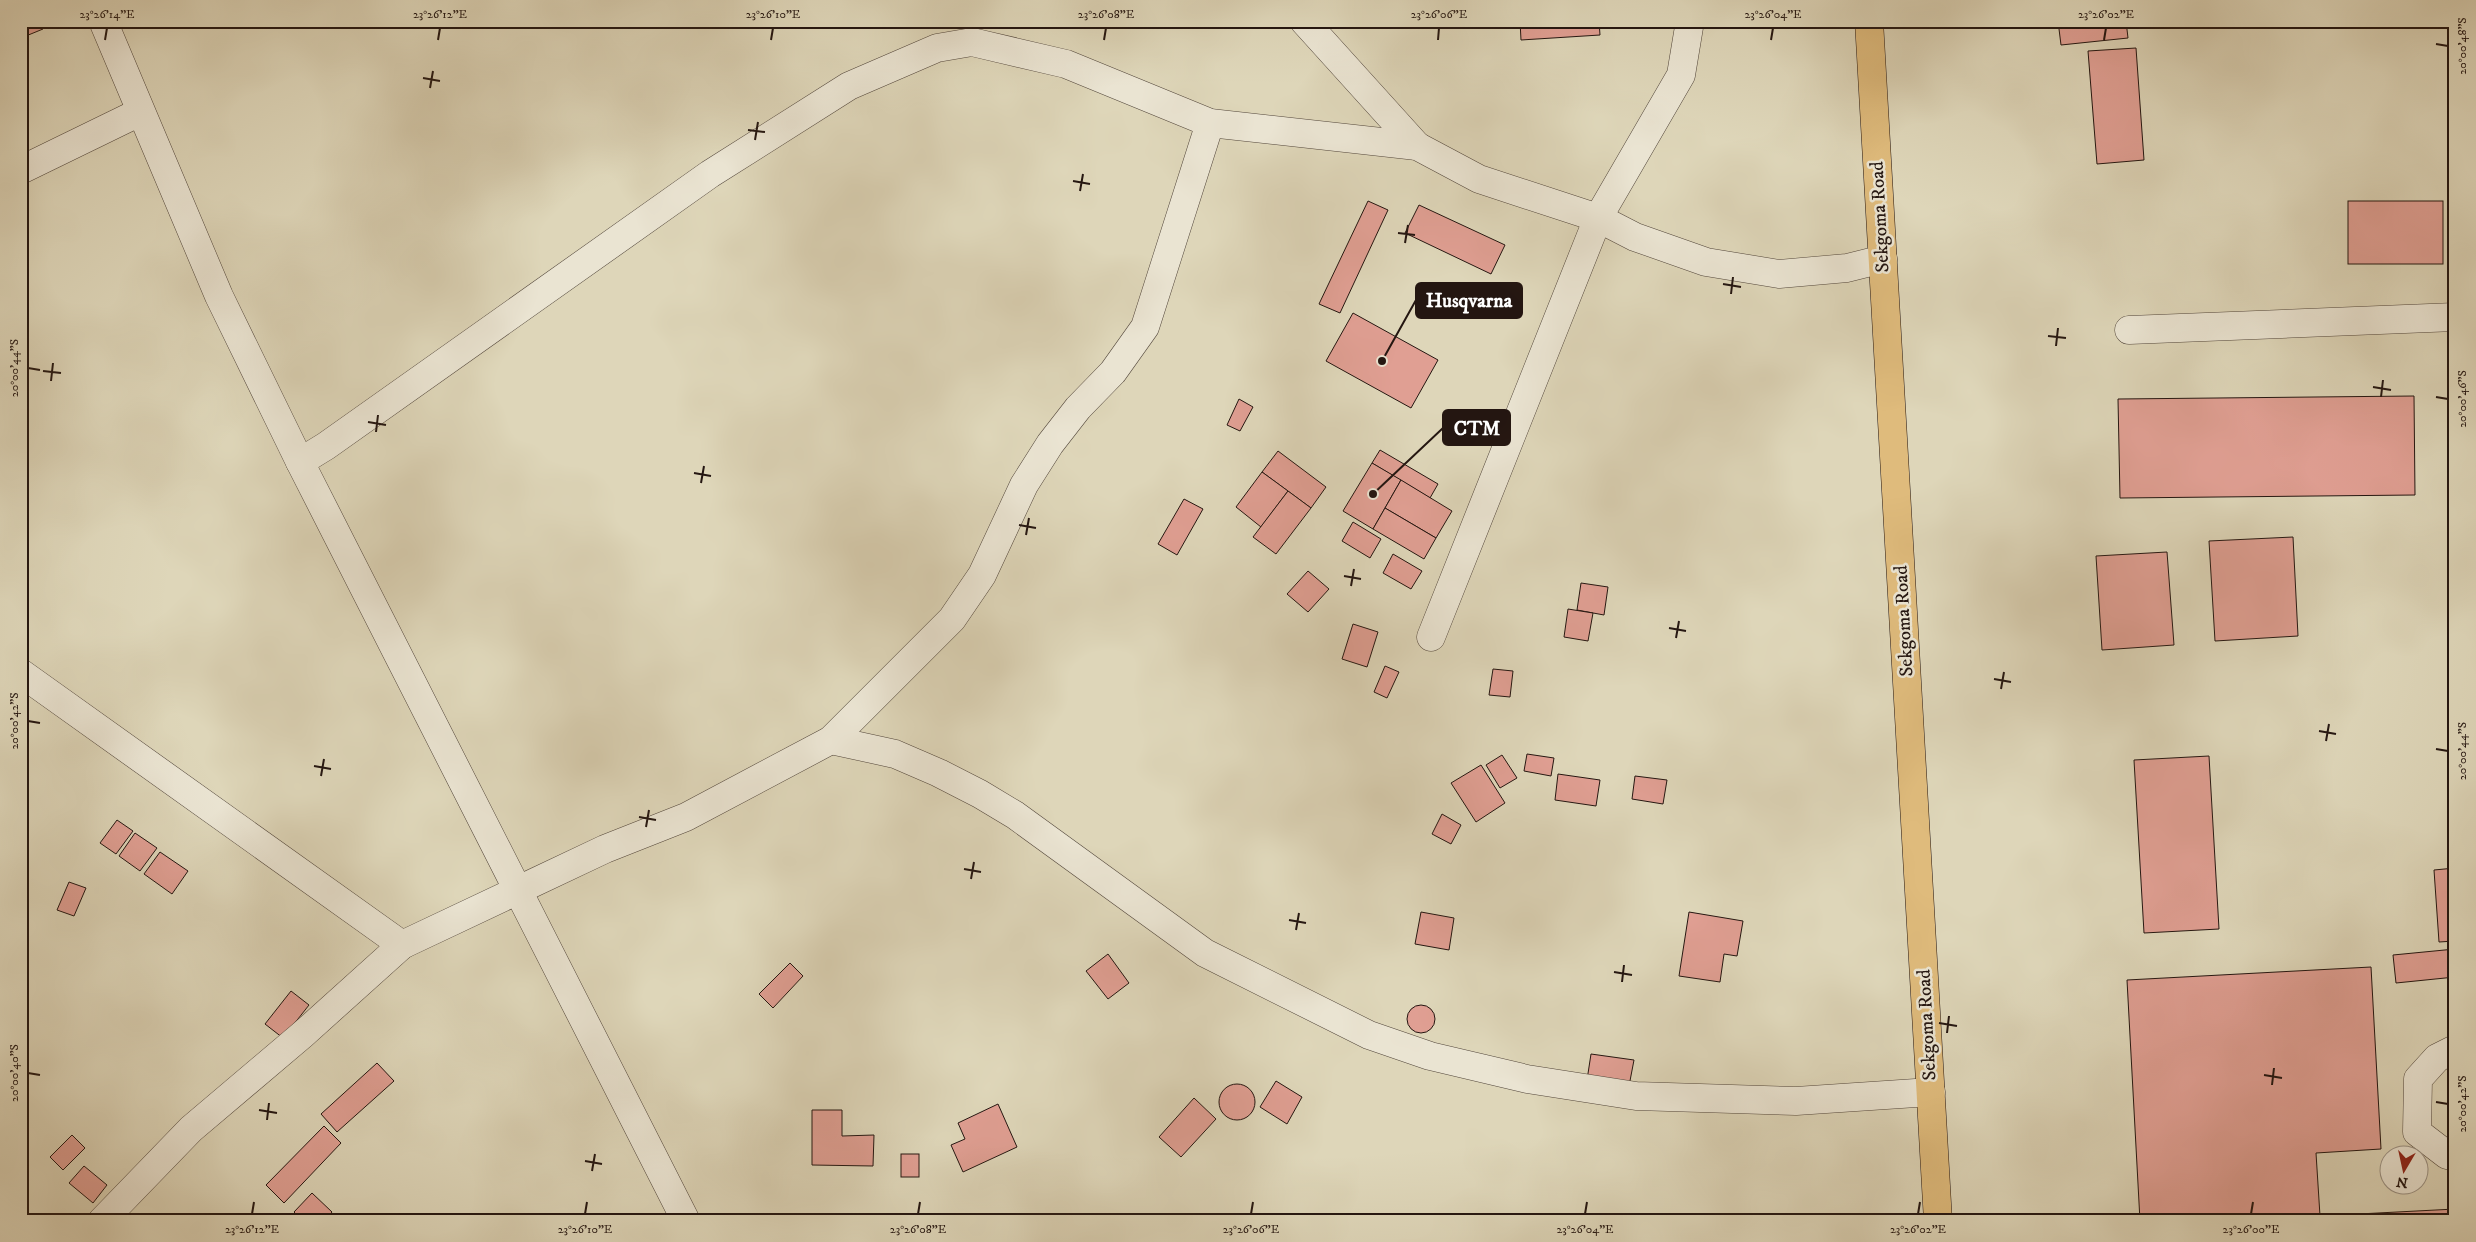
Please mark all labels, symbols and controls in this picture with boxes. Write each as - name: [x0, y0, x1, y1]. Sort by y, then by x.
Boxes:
- text: 23°26'14"E: [79, 7, 135, 22]
- text: 23°26'12"E: [413, 7, 468, 22]
- text: 23°26'10"E: [746, 7, 801, 22]
- text: 23°26'08"E: [1078, 7, 1135, 22]
- text: 23°26'06"E: [1411, 7, 1468, 22]
- text: 23°26'04"E: [1744, 7, 1802, 22]
- text: 23°26'02"E: [2078, 7, 2135, 22]
- text: 20°00'48"S: [2455, 17, 2470, 75]
- street label: Sekgoma Road: [1866, 160, 1894, 273]
- callout: Husqvarna: [1416, 283, 1522, 318]
- text: Husqvarna: [1426, 289, 1513, 314]
- text: 20°00'44"S: [7, 339, 22, 397]
- text: 20°00'46"S: [2455, 370, 2470, 428]
- callout: CTM: [1443, 410, 1510, 445]
- text: CTM: [1454, 417, 1500, 442]
- street label: Sekgoma Road: [1890, 564, 1918, 677]
- text: 20°00'42"S: [7, 692, 22, 750]
- text: 20°00'44"S: [2455, 722, 2470, 780]
- street label: Sekgoma Road: [1913, 968, 1941, 1081]
- text: 20°00'40"S: [7, 1044, 22, 1102]
- text: 20°00'42"S: [2455, 1075, 2470, 1133]
- north arrow: [2378, 1144, 2428, 1194]
- text: N: [2395, 1172, 2409, 1192]
- text: 23°26'12"E: [225, 1222, 280, 1237]
- text: 23°26'10"E: [558, 1222, 613, 1237]
- text: 23°26'08"E: [890, 1222, 947, 1237]
- text: 23°26'06"E: [1223, 1222, 1280, 1237]
- text: 23°26'04"E: [1556, 1222, 1614, 1237]
- text: 23°26'02"E: [1890, 1222, 1947, 1237]
- text: 23°26'00"E: [2223, 1222, 2280, 1237]

